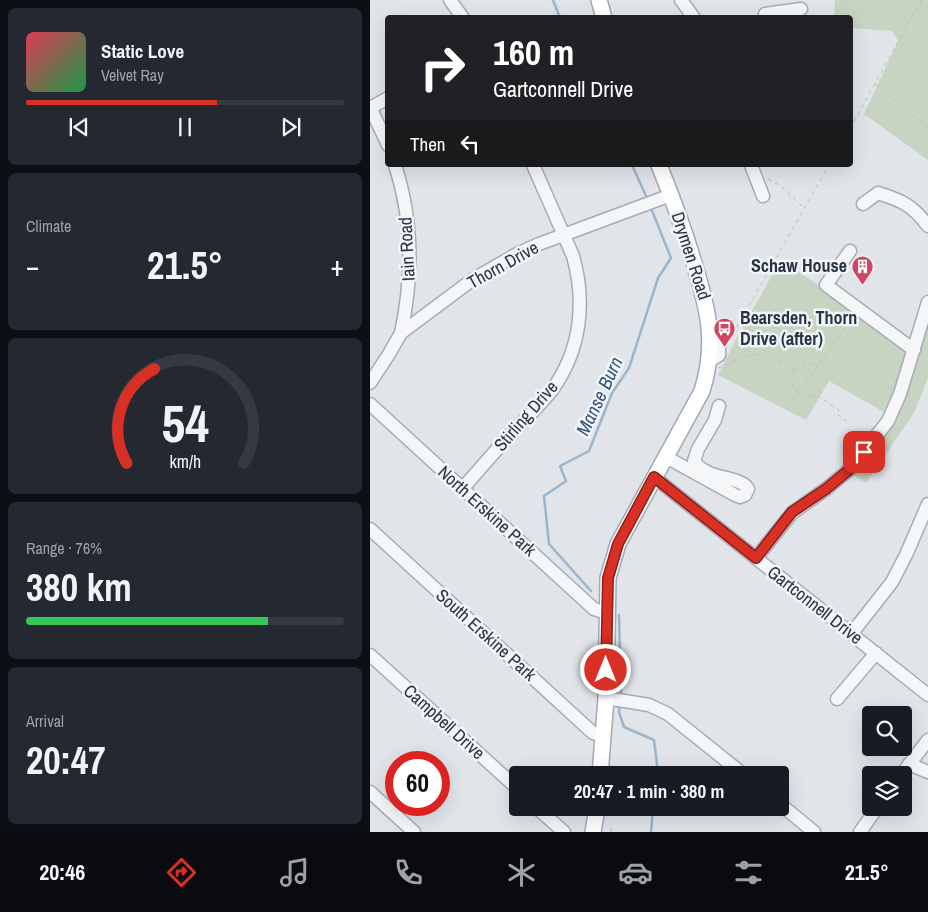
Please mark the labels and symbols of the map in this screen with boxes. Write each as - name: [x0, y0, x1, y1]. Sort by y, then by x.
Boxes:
- street label: Drymen Road: [666, 209, 717, 303]
- street label: Iain Road: [392, 216, 421, 282]
- street label: Thorn Drive: [463, 235, 543, 294]
- place label: Schaw House: [751, 253, 847, 278]
- building icon: Schaw House: [851, 254, 875, 285]
- place label: Bearsden, Thorn Drive (after): [740, 305, 857, 351]
- bus stop icon: Bearsden, Thorn Drive (after): [712, 316, 736, 347]
- water label: Manse Burn: [569, 352, 629, 440]
- street label: Stirling Drive: [488, 375, 563, 456]
- pin: [843, 431, 885, 473]
- street label: North Erskine Park: [433, 460, 542, 562]
- street label: Gartconnell Drive: [762, 559, 868, 650]
- street label: South Erskine Park: [431, 583, 542, 687]
- position arrow: [579, 643, 631, 695]
- street label: Campbell Drive: [398, 678, 490, 765]
- speed limit sign: 60: [385, 751, 450, 816]

